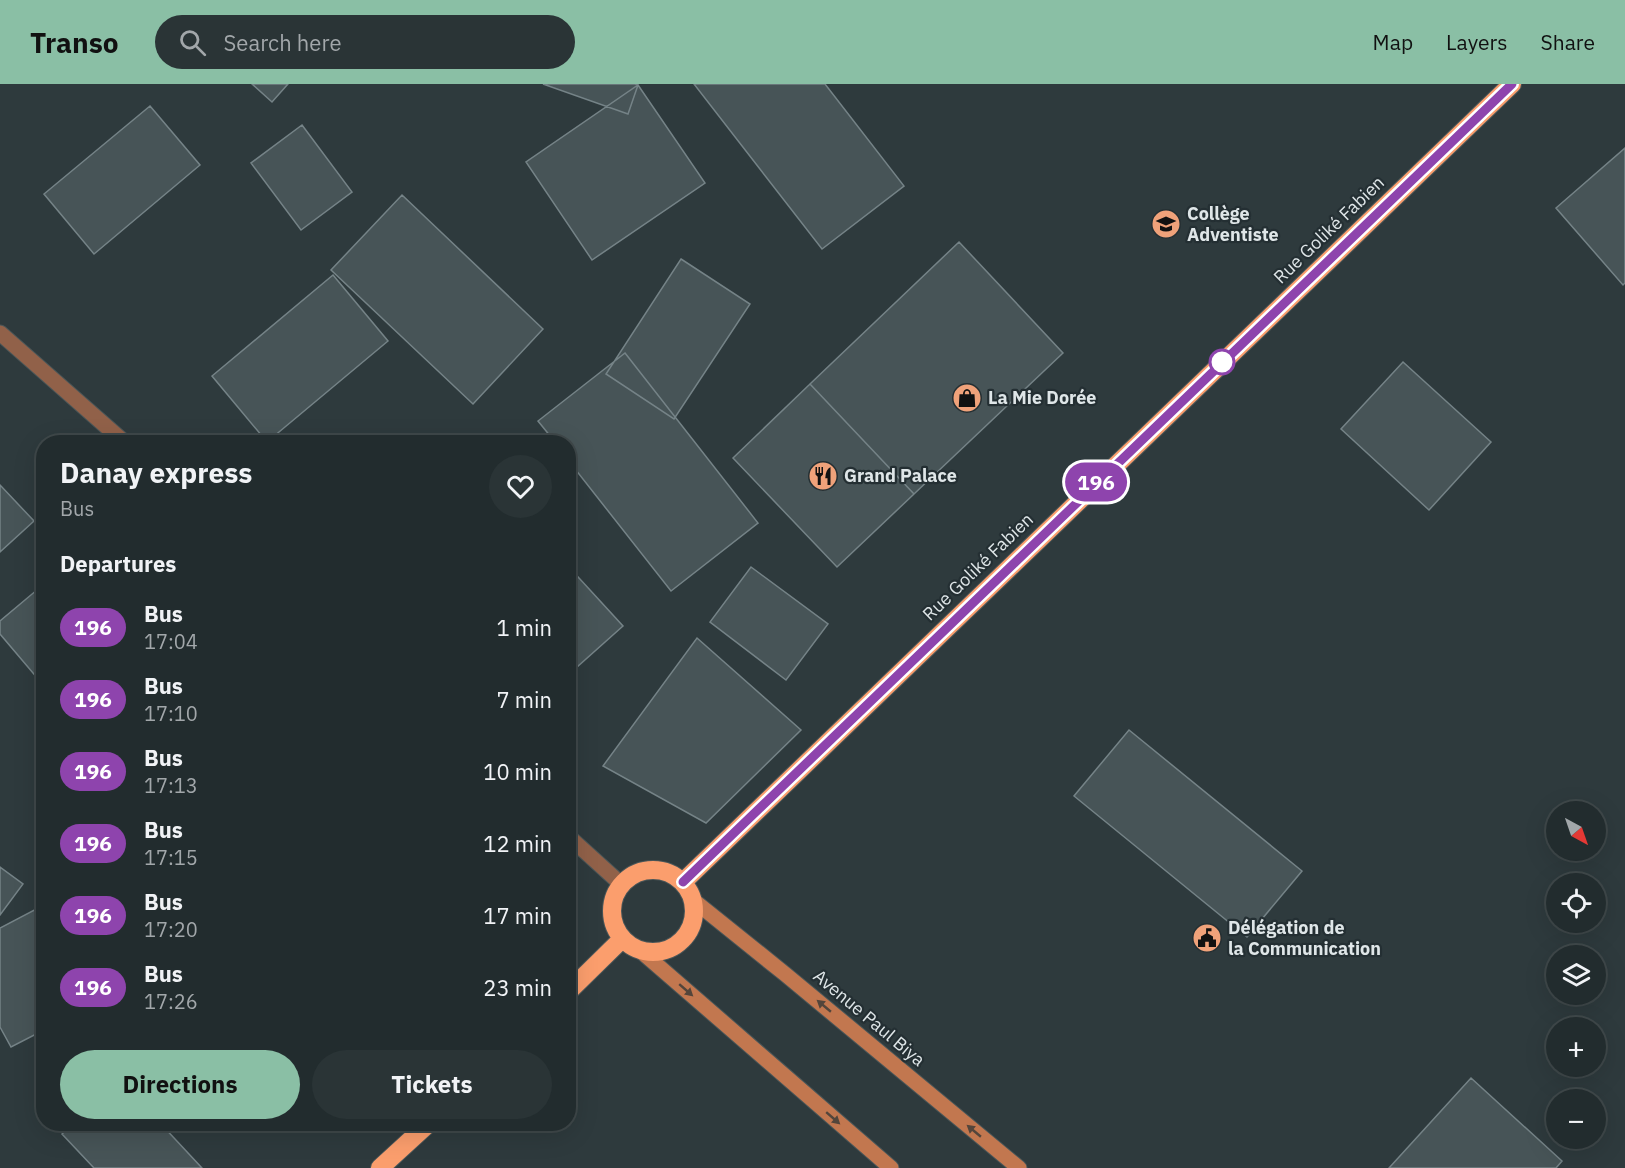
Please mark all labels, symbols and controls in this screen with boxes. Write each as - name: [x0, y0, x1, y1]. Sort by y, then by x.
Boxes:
- search box: [155, 15, 575, 69]
- text: Transo: [30, 24, 119, 61]
- icon: search: [176, 26, 209, 59]
- text: Search here: [224, 28, 342, 57]
- text: Map: [1373, 28, 1413, 56]
- text: Layers: [1446, 28, 1508, 56]
- text: Share: [1541, 28, 1595, 56]
- street label: Rue Goliké Fabien: [1268, 171, 1389, 288]
- place label: Collège Adventiste: [1187, 202, 1279, 246]
- school or university icon: Collège Adventiste: [1150, 208, 1182, 240]
- unlabelled marker: [1209, 349, 1235, 375]
- shop icon: La Mie Dorée: [951, 382, 983, 414]
- place label: La Mie Dorée: [988, 386, 1096, 409]
- text: Danay express: [60, 454, 252, 491]
- button: heart: [489, 455, 552, 518]
- restaurant icon: Grand Palace: [807, 460, 839, 492]
- line badge: 196: [1062, 462, 1130, 502]
- place label: Grand Palace: [844, 464, 957, 487]
- text: 196: [1077, 468, 1115, 496]
- text: Bus: [60, 495, 94, 522]
- street label: Rue Goliké Fabien: [917, 508, 1038, 625]
- text: Departures: [60, 549, 176, 578]
- text: Bus: [144, 599, 183, 628]
- text: 196: [74, 613, 112, 641]
- text: 1 min: [496, 613, 552, 642]
- text: 17:04: [144, 628, 198, 655]
- text: Bus: [144, 671, 183, 700]
- text: 196: [74, 685, 112, 713]
- text: 7 min: [496, 685, 552, 714]
- text: 17:10: [144, 700, 198, 727]
- text: Bus: [144, 743, 183, 772]
- text: 196: [74, 757, 112, 785]
- text: 10 min: [483, 757, 552, 786]
- text: 17:13: [144, 772, 198, 799]
- north arrow: [1546, 801, 1606, 861]
- map controls: [1546, 801, 1606, 1149]
- text: Bus: [144, 815, 183, 844]
- text: 196: [74, 829, 112, 857]
- text: 12 min: [483, 829, 552, 858]
- text: 17:15: [144, 844, 198, 871]
- button: locate: [1546, 873, 1606, 933]
- text: Bus: [144, 887, 183, 916]
- text: 196: [74, 901, 112, 929]
- text: 17 min: [483, 901, 552, 930]
- text: 17:20: [144, 916, 198, 943]
- place label: Délégation de la Communication: [1228, 916, 1381, 960]
- public building icon: Délégation de la Communication: [1191, 922, 1223, 954]
- button: layers: [1546, 945, 1606, 1005]
- text: Bus: [144, 959, 183, 988]
- street label: Avenue Paul Biya: [809, 964, 930, 1071]
- text: 196: [74, 973, 112, 1001]
- text: 23 min: [483, 973, 552, 1002]
- one-way arrow: [678, 983, 693, 996]
- text: 17:26: [144, 988, 198, 1015]
- one-way arrow: [816, 999, 832, 1012]
- button: +: [1546, 1017, 1606, 1077]
- button: Directions: [60, 1050, 300, 1119]
- button: Tickets: [312, 1050, 552, 1119]
- button: −: [1546, 1089, 1606, 1149]
- one-way arrow: [825, 1111, 840, 1124]
- one-way arrow: [966, 1124, 982, 1137]

